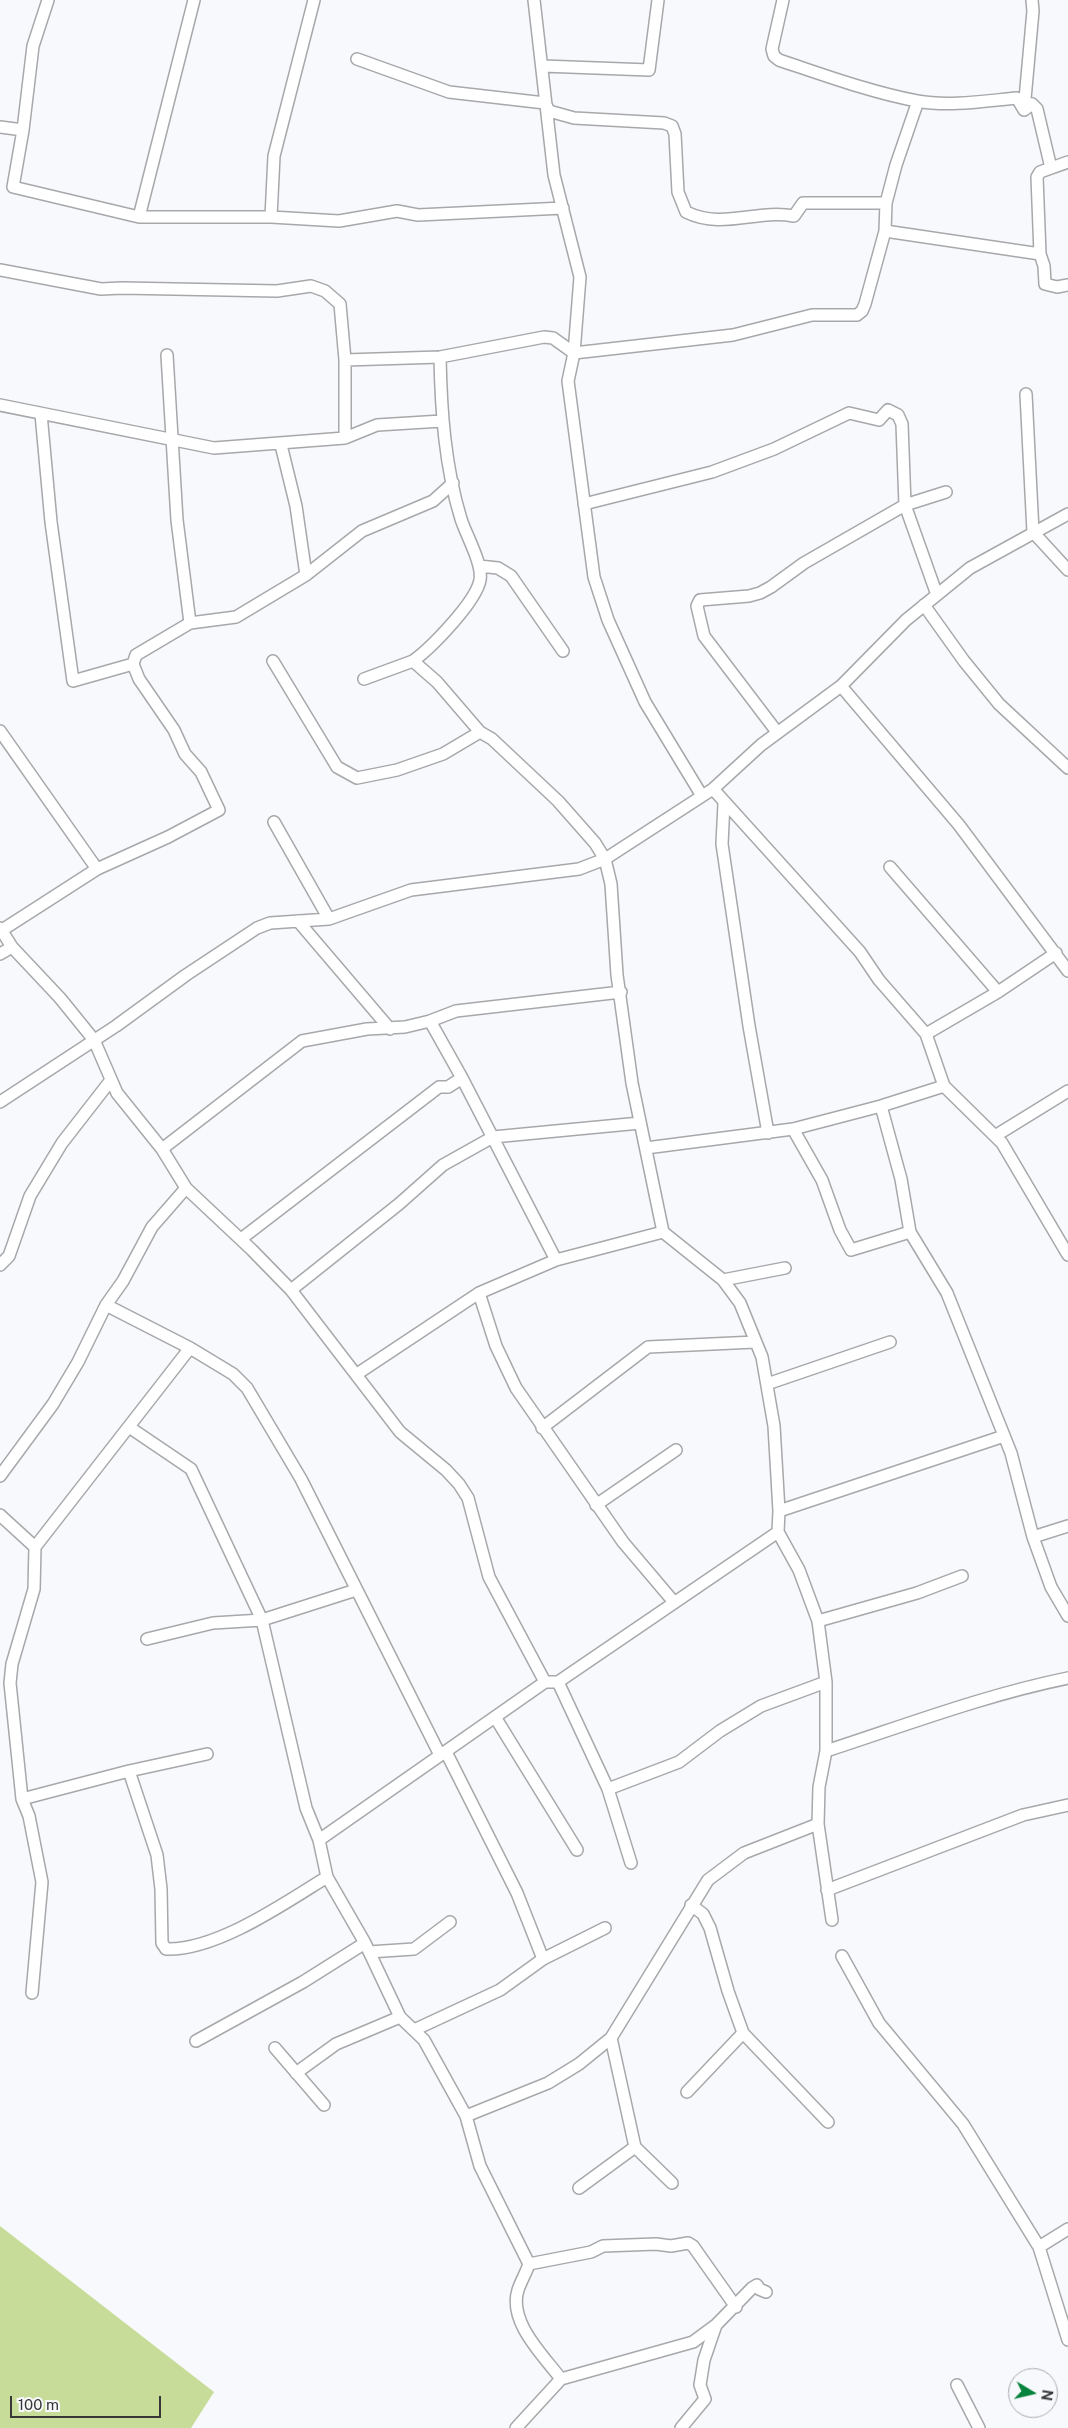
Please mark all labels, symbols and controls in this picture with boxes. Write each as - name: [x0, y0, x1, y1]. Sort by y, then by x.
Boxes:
- north arrow: [1008, 2368, 1058, 2418]
- scale bar: [12, 2386, 164, 2418]
- text: N: [1038, 2389, 1056, 2402]
- text: 100 m: [18, 2396, 59, 2413]

